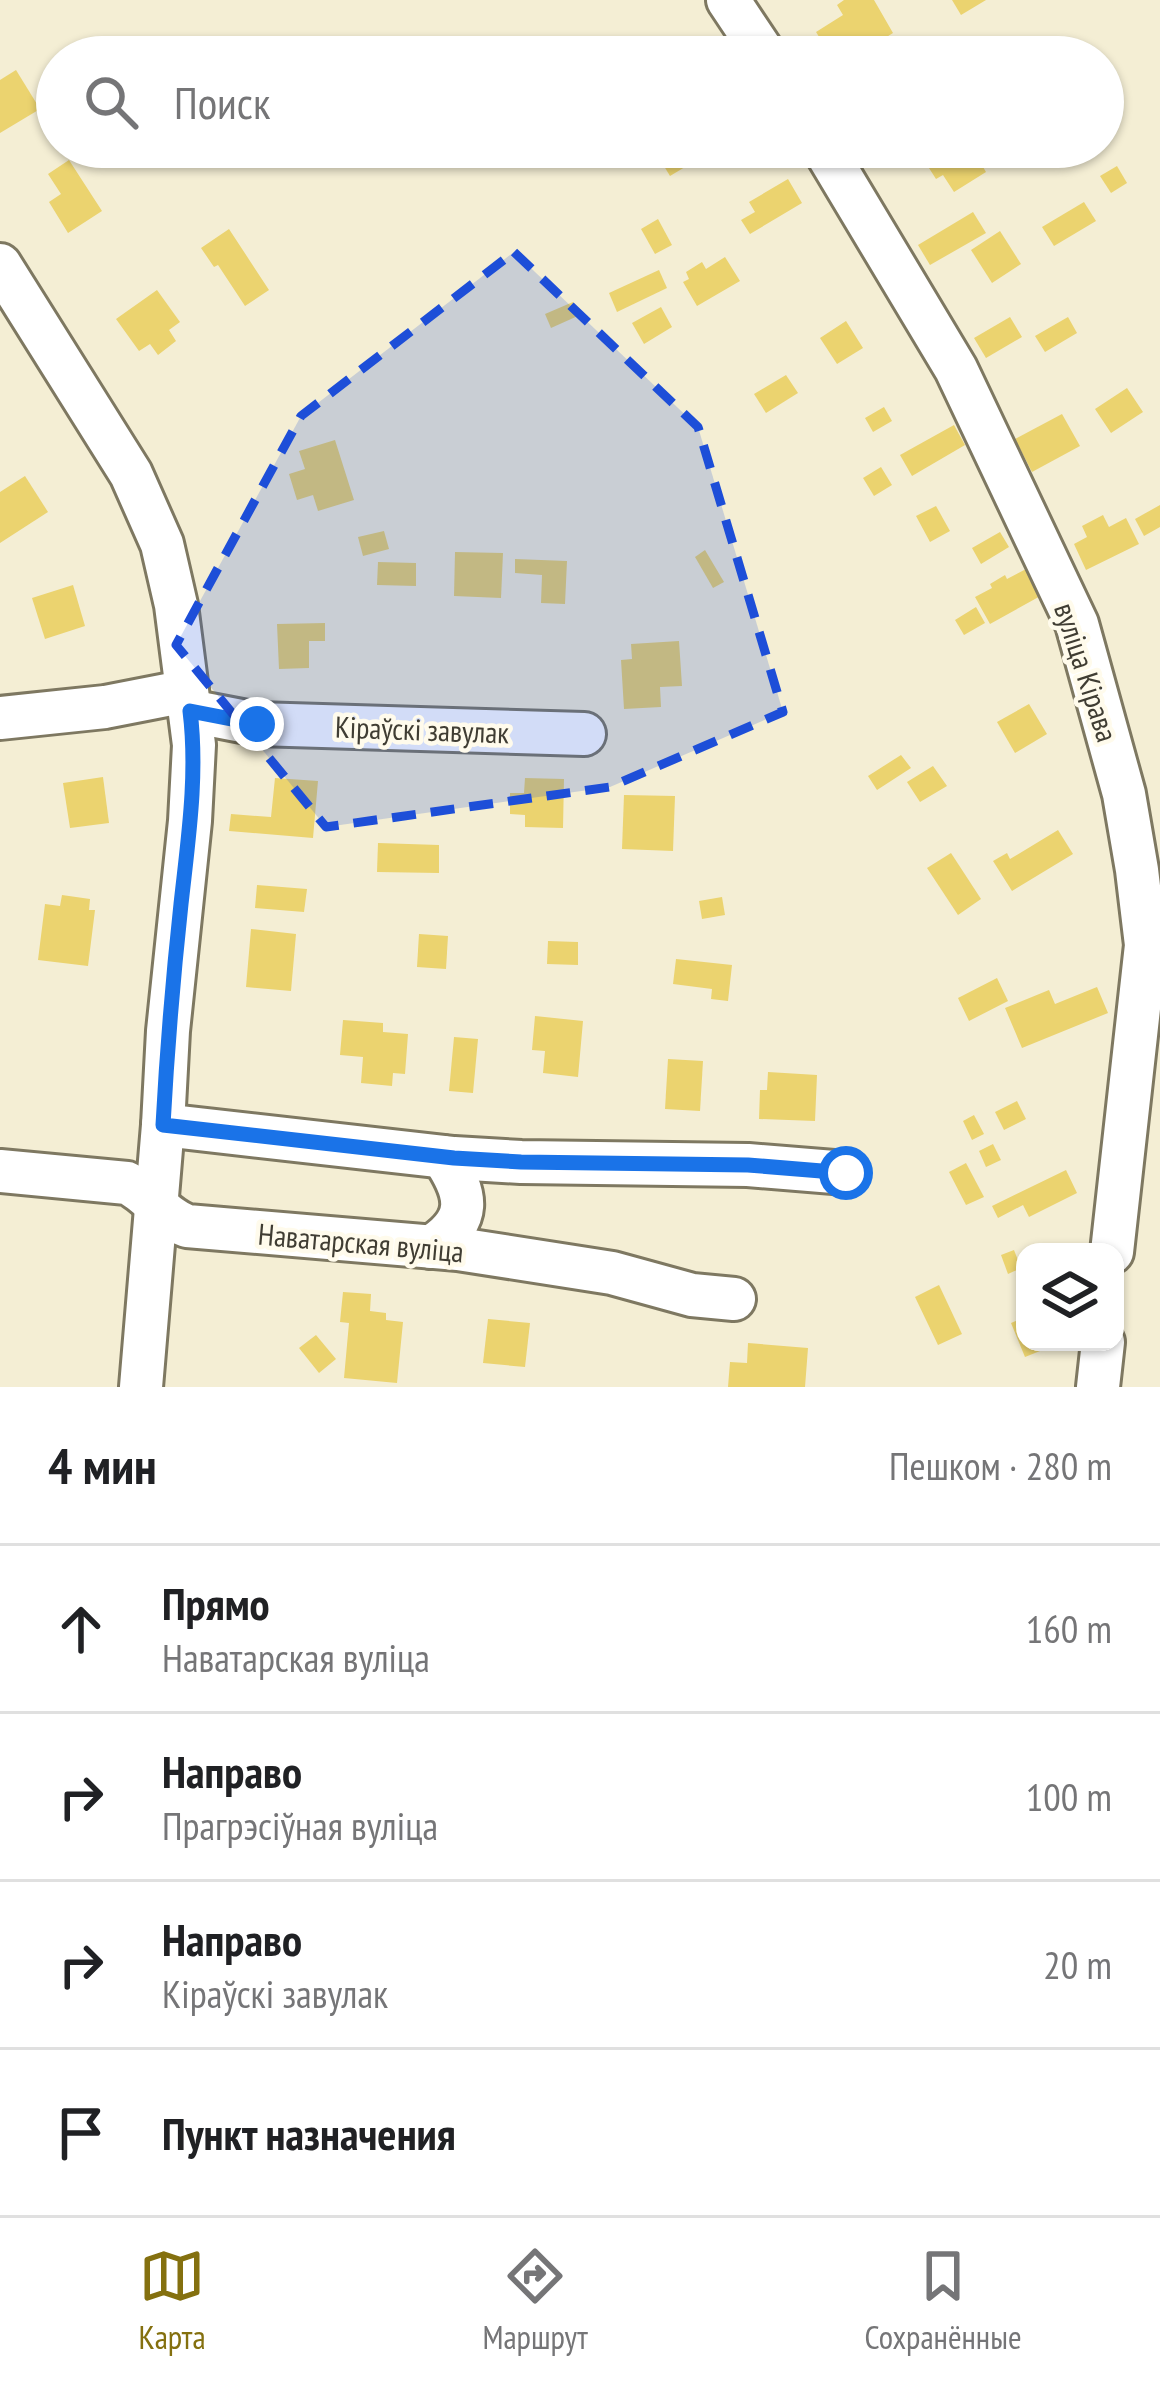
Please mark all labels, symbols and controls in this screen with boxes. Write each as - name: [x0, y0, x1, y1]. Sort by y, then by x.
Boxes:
- search box: [36, 36, 1124, 168]
- icon: search: [78, 69, 144, 135]
- text: Поиск: [174, 73, 270, 131]
- street label: вуліца Кірава: [1046, 598, 1128, 746]
- route end: [230, 697, 284, 751]
- street label: Кіраўскі завулак: [334, 706, 510, 752]
- route start: [819, 1146, 873, 1200]
- street label: Наватарская вуліца: [257, 1214, 465, 1270]
- map controls: [1016, 1243, 1124, 1351]
- button: layers: [1016, 1243, 1124, 1351]
- text: 4 мин: [48, 1432, 157, 1498]
- text: Пешком · 280 m: [889, 1440, 1112, 1491]
- text: Прямо: [162, 1574, 270, 1632]
- icon: ahead: [48, 1596, 114, 1662]
- text: 160 m: [1026, 1603, 1112, 1654]
- text: Наватарская вуліца: [162, 1632, 430, 1683]
- text: Направо: [162, 1742, 302, 1800]
- icon: right: [48, 1764, 114, 1830]
- text: 100 m: [1026, 1771, 1112, 1822]
- text: Прагрэсіўная вуліца: [162, 1800, 438, 1851]
- text: Направо: [162, 1910, 302, 1968]
- icon: right: [48, 1932, 114, 1998]
- text: 20 m: [1043, 1939, 1112, 1990]
- text: Кіраўскі завулак: [162, 1968, 388, 2019]
- icon: arrive: [48, 2100, 114, 2166]
- text: Пункт назначения: [162, 2104, 456, 2162]
- tab: Карта: [138, 2243, 206, 2358]
- tab: Маршрут: [482, 2243, 588, 2358]
- tab: Сохранённые: [865, 2243, 1022, 2358]

